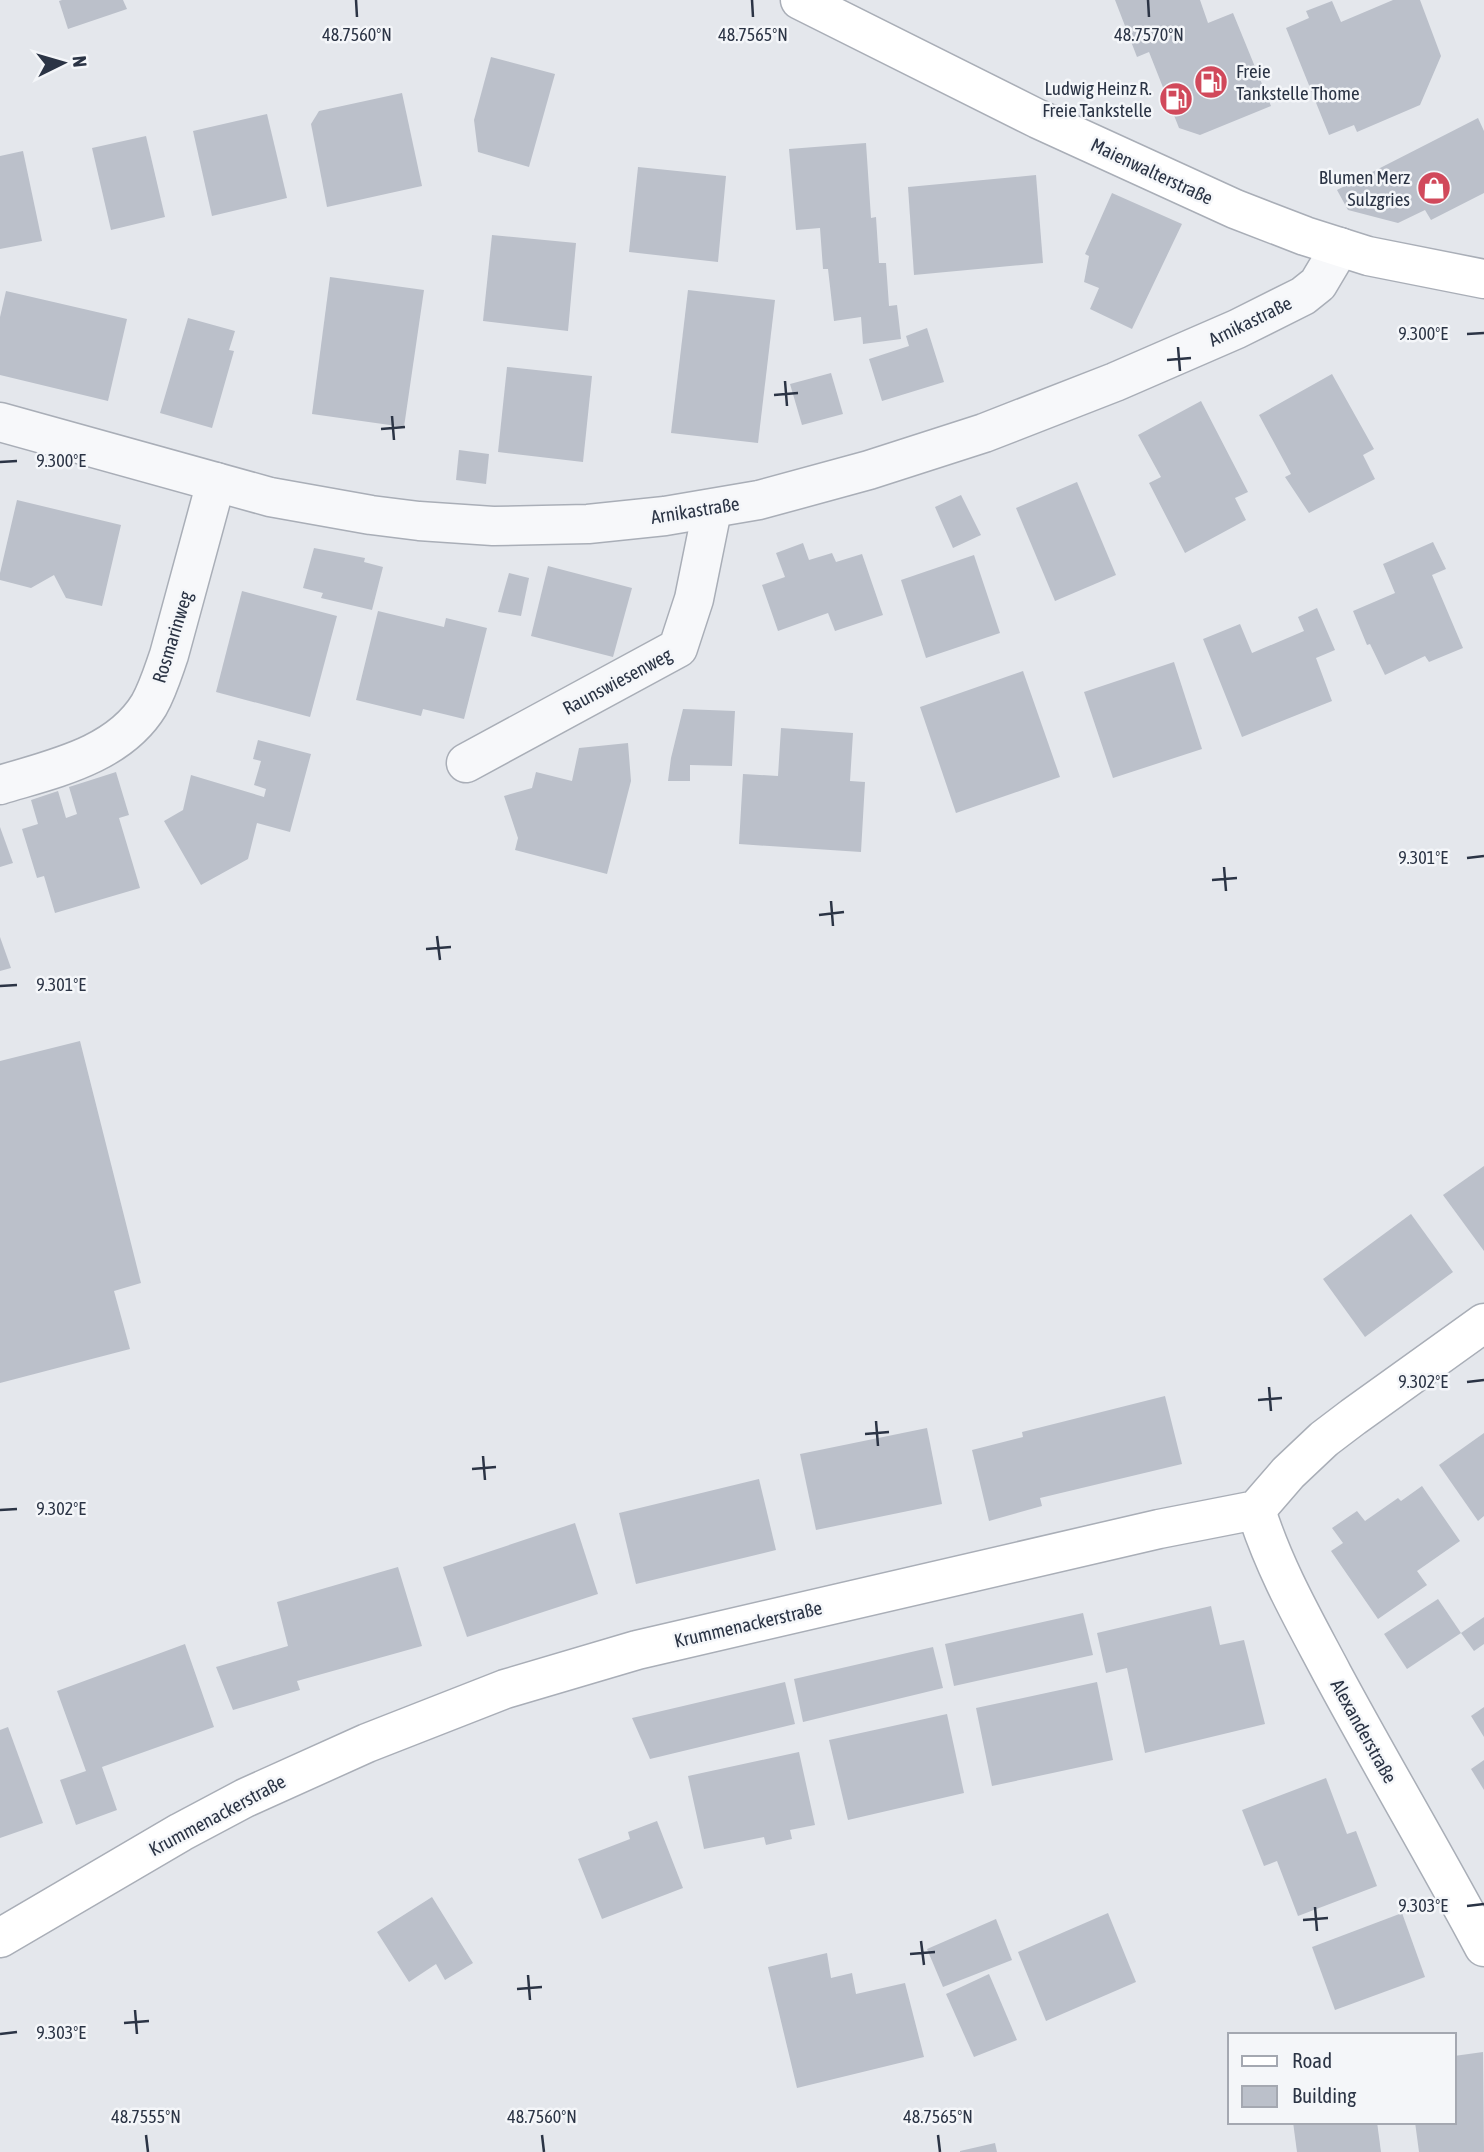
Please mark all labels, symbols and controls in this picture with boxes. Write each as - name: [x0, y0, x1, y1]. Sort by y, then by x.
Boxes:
- text: 48.7560°N: [322, 24, 392, 45]
- text: 48.7565°N: [718, 24, 788, 45]
- text: 48.7570°N: [1114, 24, 1184, 45]
- north arrow: [28, 28, 98, 98]
- text: N: [68, 55, 91, 68]
- place label: Freie Tankstelle Thome: [1236, 60, 1360, 104]
- fuel station icon: Freie Tankstelle Thome: [1192, 63, 1230, 101]
- place label: Ludwig Heinz R. Freie Tankstelle: [1042, 77, 1152, 121]
- fuel station icon: Ludwig Heinz R. Freie Tankstelle: [1157, 80, 1195, 118]
- street label: Maienwalterstraße: [1087, 133, 1217, 209]
- place label: Blumen Merz Sulzgries: [1319, 166, 1410, 210]
- shop icon: Blumen Merz Sulzgries: [1415, 169, 1453, 207]
- street label: Arnikastraße: [1205, 291, 1295, 351]
- text: 9.300°E: [1398, 323, 1448, 344]
- text: 9.300°E: [36, 450, 86, 471]
- street label: Arnikastraße: [649, 492, 741, 528]
- street label: Rosmarinweg: [148, 588, 197, 686]
- street label: Raunswiesenweg: [559, 643, 676, 719]
- text: 9.301°E: [1398, 847, 1448, 868]
- text: 9.301°E: [36, 974, 86, 995]
- text: 9.302°E: [1398, 1371, 1448, 1392]
- text: 9.302°E: [36, 1498, 86, 1519]
- street label: Krummenackerstraße: [672, 1596, 824, 1652]
- street label: Alexanderstraße: [1326, 1675, 1402, 1787]
- street label: Krummenackerstraße: [145, 1770, 289, 1860]
- text: 9.303°E: [1398, 1895, 1448, 1916]
- text: 9.303°E: [36, 2022, 86, 2043]
- legend: [1228, 2033, 1456, 2124]
- text: Road: [1292, 2048, 1332, 2072]
- text: Building: [1292, 2083, 1356, 2107]
- text: 48.7555°N: [111, 2106, 181, 2127]
- text: 48.7560°N: [507, 2106, 577, 2127]
- text: 48.7565°N: [903, 2106, 973, 2127]

